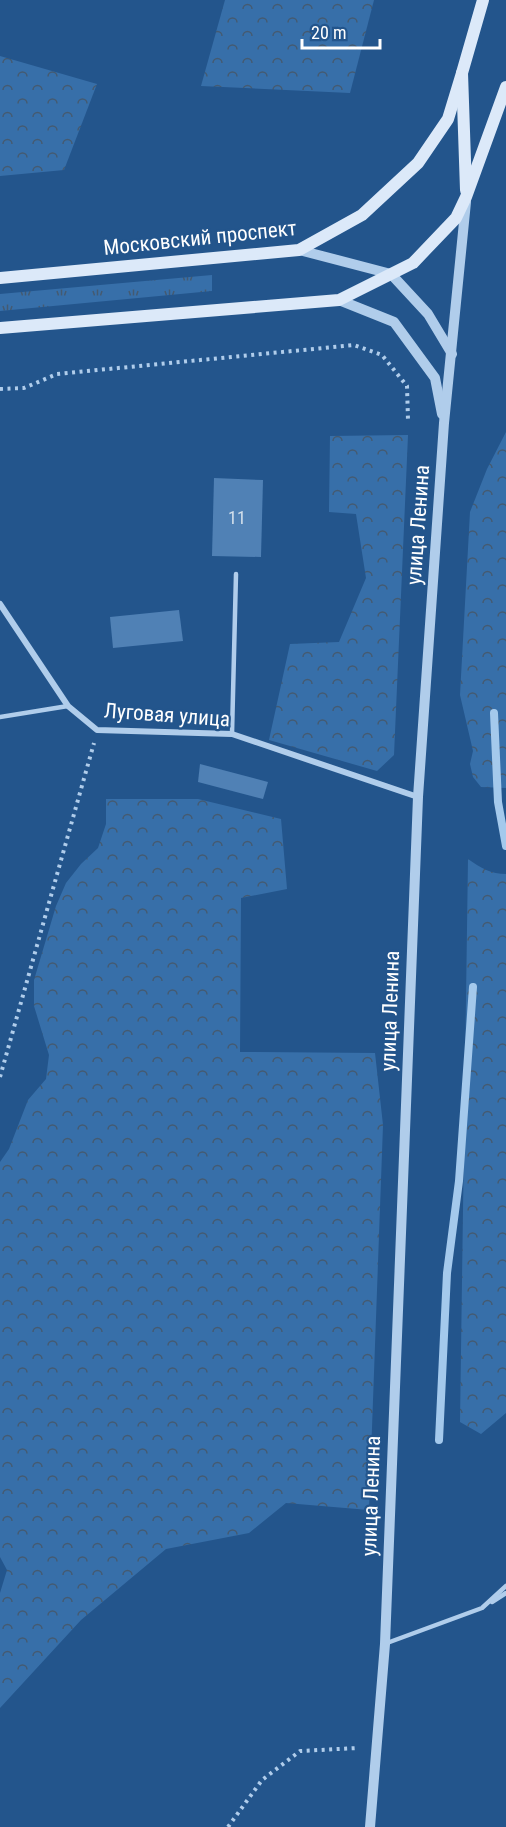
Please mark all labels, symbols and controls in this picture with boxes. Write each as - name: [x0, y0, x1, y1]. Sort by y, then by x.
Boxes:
- scale bar: [302, 12, 380, 50]
- text: 20 m: [311, 22, 346, 43]
- street label: Московский проспект: [102, 216, 298, 260]
- street label: улица Ленина: [402, 464, 434, 586]
- house number: 11: [228, 507, 246, 528]
- street label: Луговая улица: [103, 699, 231, 731]
- street label: улица Ленина: [376, 950, 404, 1072]
- street label: улица Ленина: [357, 1435, 385, 1557]

